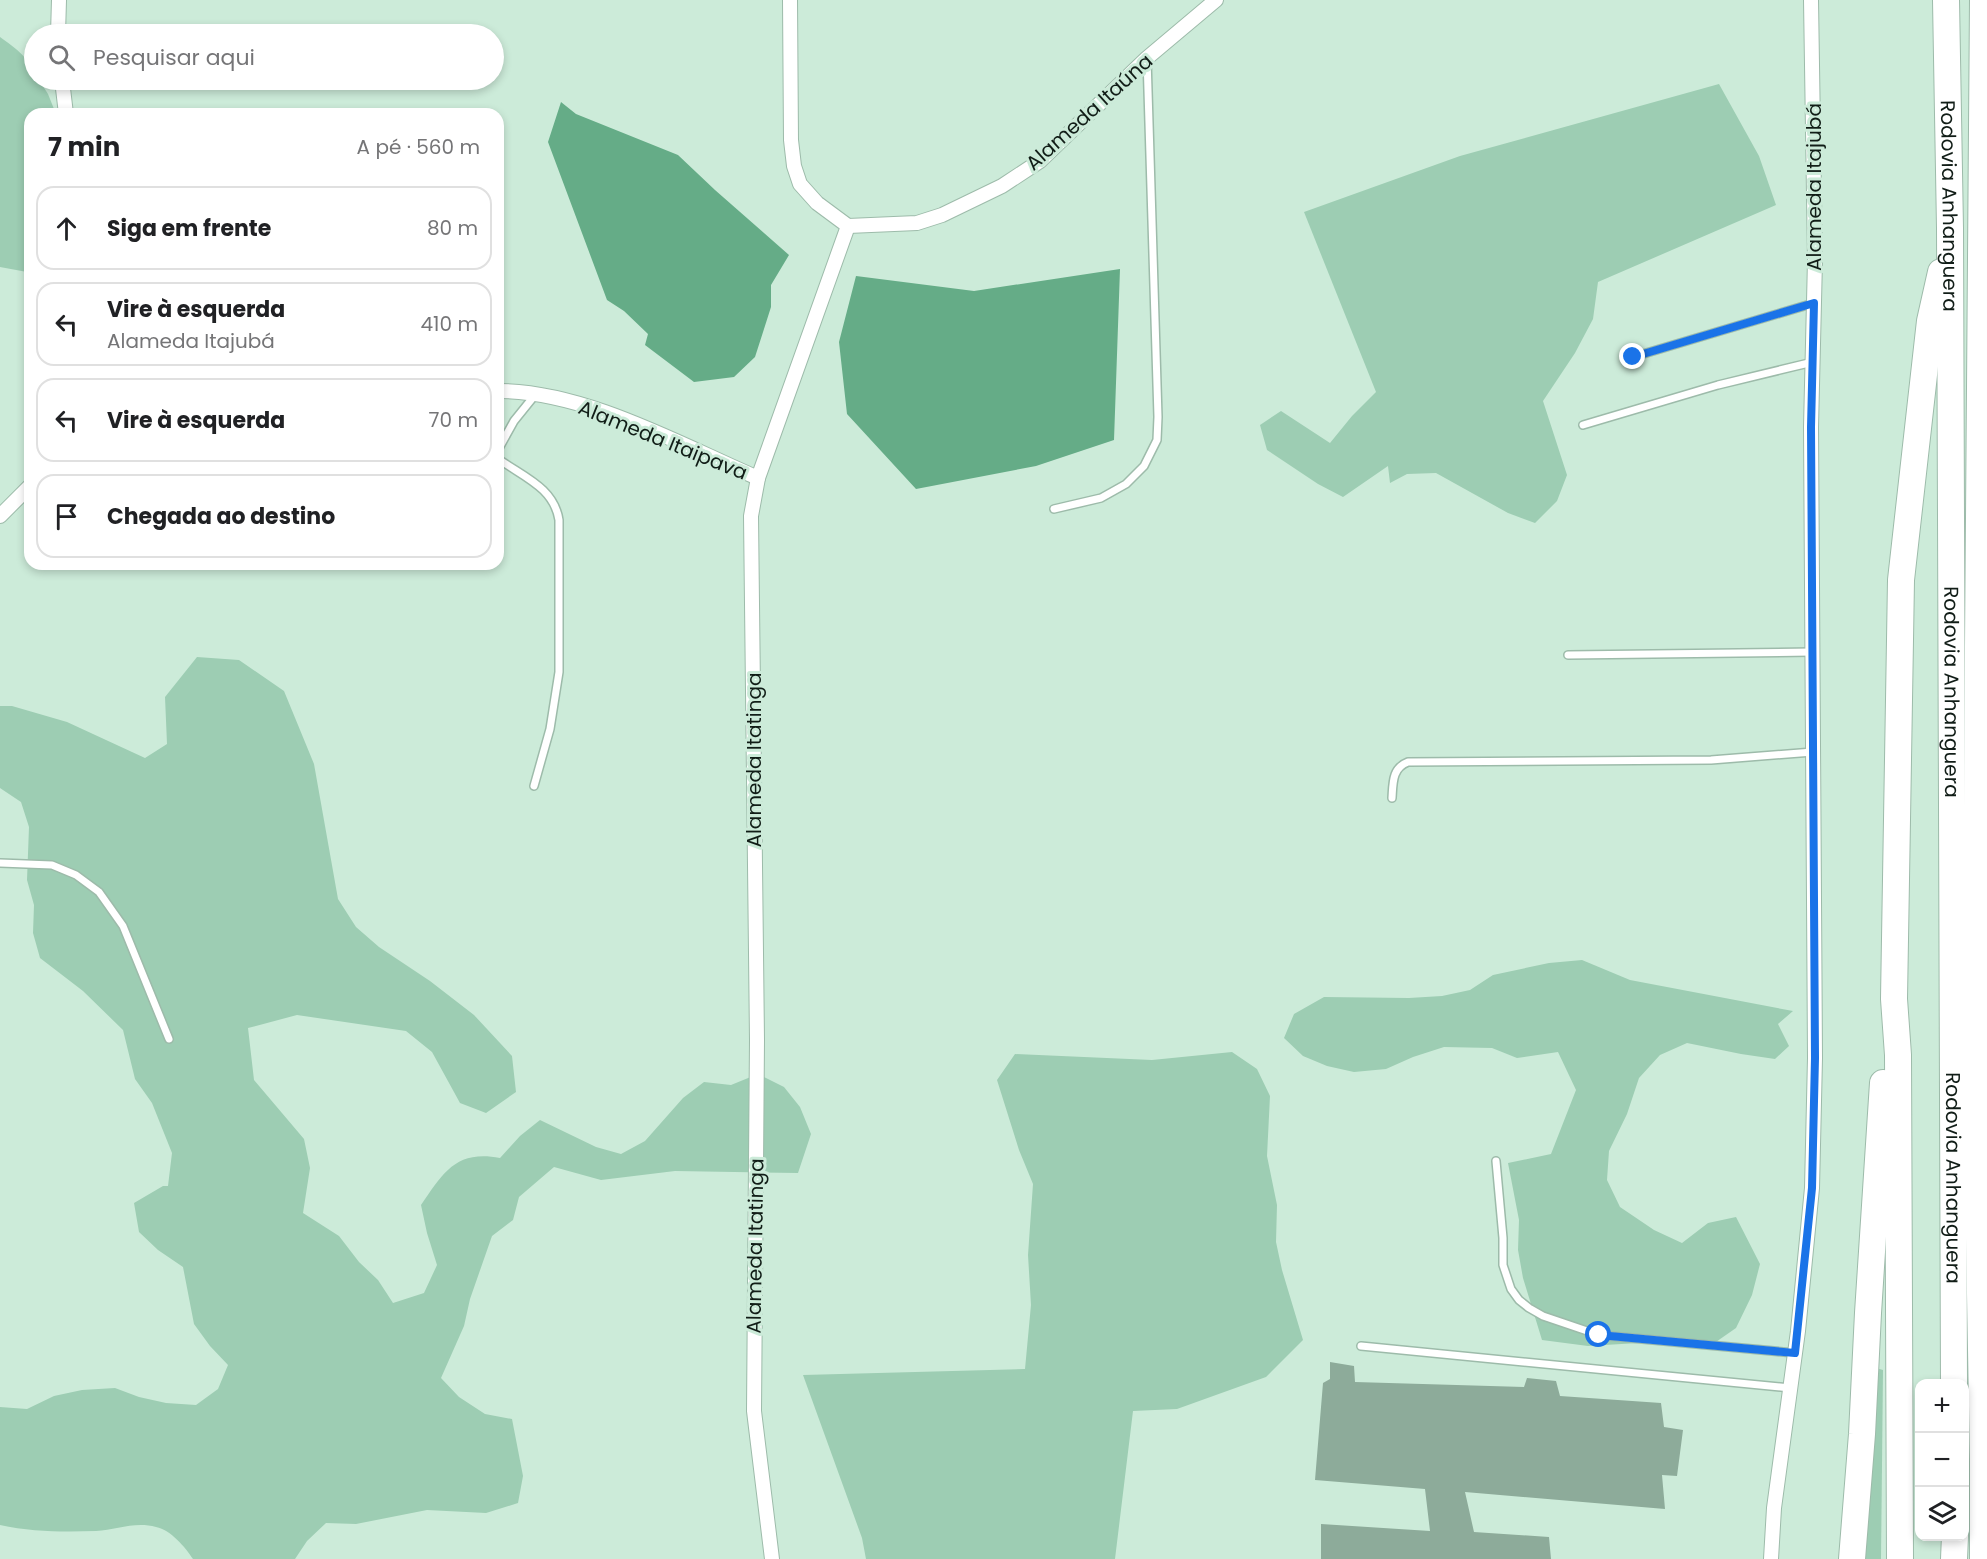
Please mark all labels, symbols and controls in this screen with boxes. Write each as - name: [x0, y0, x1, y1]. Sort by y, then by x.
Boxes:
- search box: [24, 24, 504, 90]
- icon: search: [45, 41, 78, 74]
- text: Pesquisar aqui: [93, 42, 255, 73]
- street label: Alameda Itaúna: [1019, 47, 1159, 177]
- street label: Rodovia Anhanguera: [1934, 100, 1964, 312]
- street label: Alameda Itajubá: [1800, 103, 1828, 271]
- text: 7 min: [48, 129, 120, 165]
- text: A pé · 560 m: [357, 133, 480, 161]
- icon: ahead: [50, 212, 83, 245]
- text: Siga em frente: [107, 213, 271, 244]
- text: 80 m: [427, 214, 478, 242]
- text: Vire à esquerda: [107, 294, 285, 325]
- icon: left: [50, 308, 83, 341]
- text: 410 m: [421, 310, 478, 338]
- text: Alameda Itajubá: [107, 327, 275, 355]
- route end: [1619, 343, 1645, 369]
- street label: Alameda Itaipava: [574, 393, 752, 487]
- icon: left: [50, 404, 83, 437]
- text: Vire à esquerda: [107, 405, 285, 436]
- text: 70 m: [429, 406, 478, 434]
- icon: arrive: [50, 500, 83, 533]
- text: Chegada ao destino: [107, 501, 335, 532]
- street label: Rodovia Anhanguera: [1937, 586, 1966, 798]
- street label: Alameda Itatinga: [740, 672, 768, 848]
- street label: Rodovia Anhanguera: [1939, 1072, 1968, 1284]
- street label: Alameda Itatinga: [739, 1158, 771, 1334]
- route start: [1585, 1321, 1611, 1347]
- map controls: [1915, 1379, 1969, 1541]
- button: +: [1915, 1379, 1969, 1433]
- button: −: [1915, 1433, 1969, 1487]
- button: layers: [1915, 1487, 1969, 1541]

